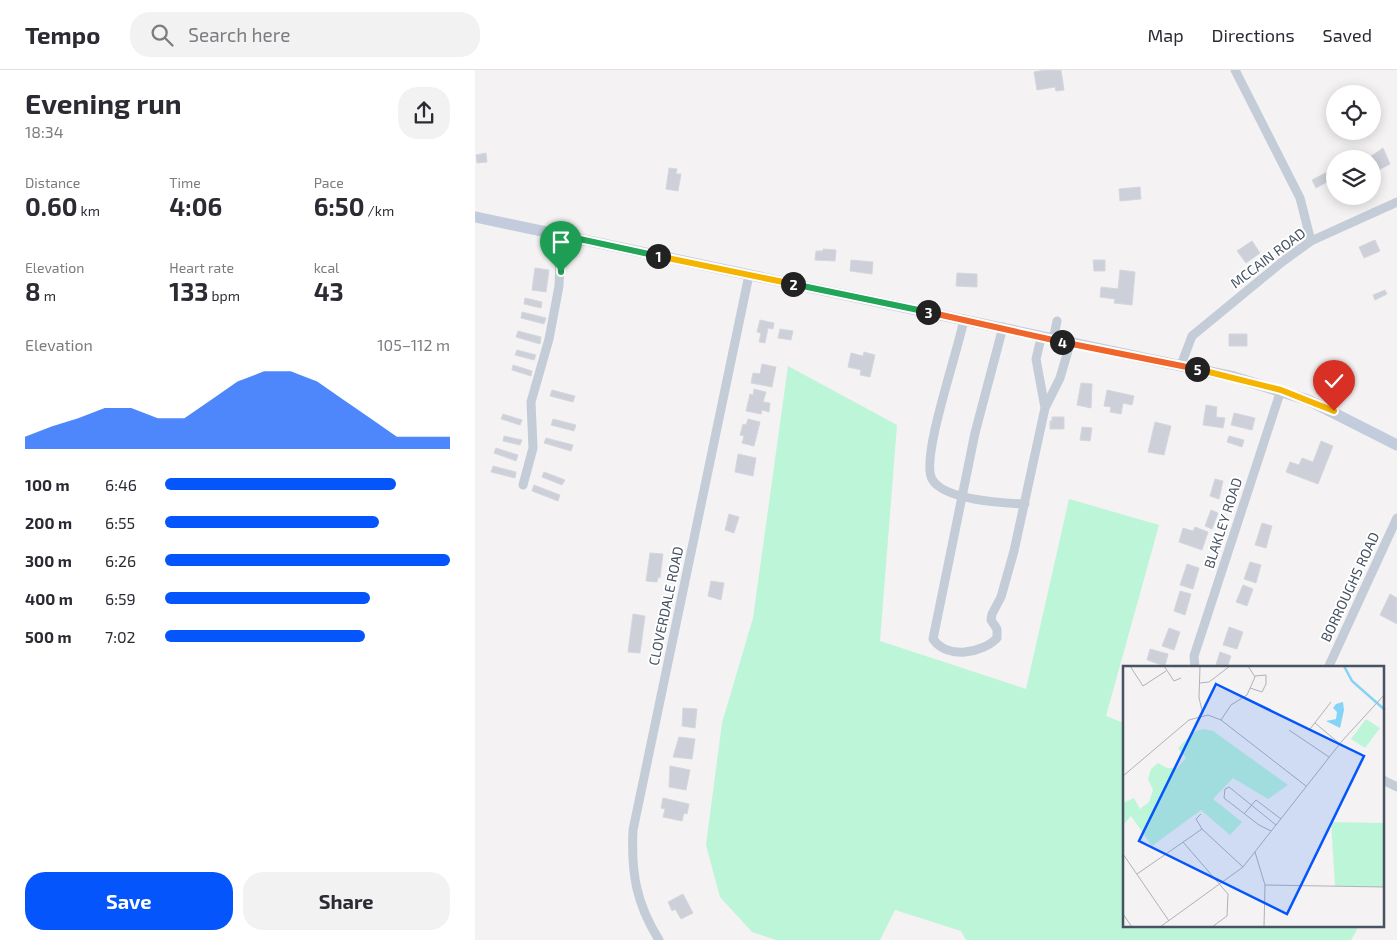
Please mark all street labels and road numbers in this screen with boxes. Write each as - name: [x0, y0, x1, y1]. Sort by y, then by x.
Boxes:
- street label: MCCAIN ROAD: [1227, 224, 1309, 291]
- street label: BLAKLEY ROAD: [1200, 475, 1245, 570]
- street label: BORROUGHS ROAD: [1317, 529, 1382, 644]
- street label: CLOVERDALE ROAD: [645, 545, 686, 667]

